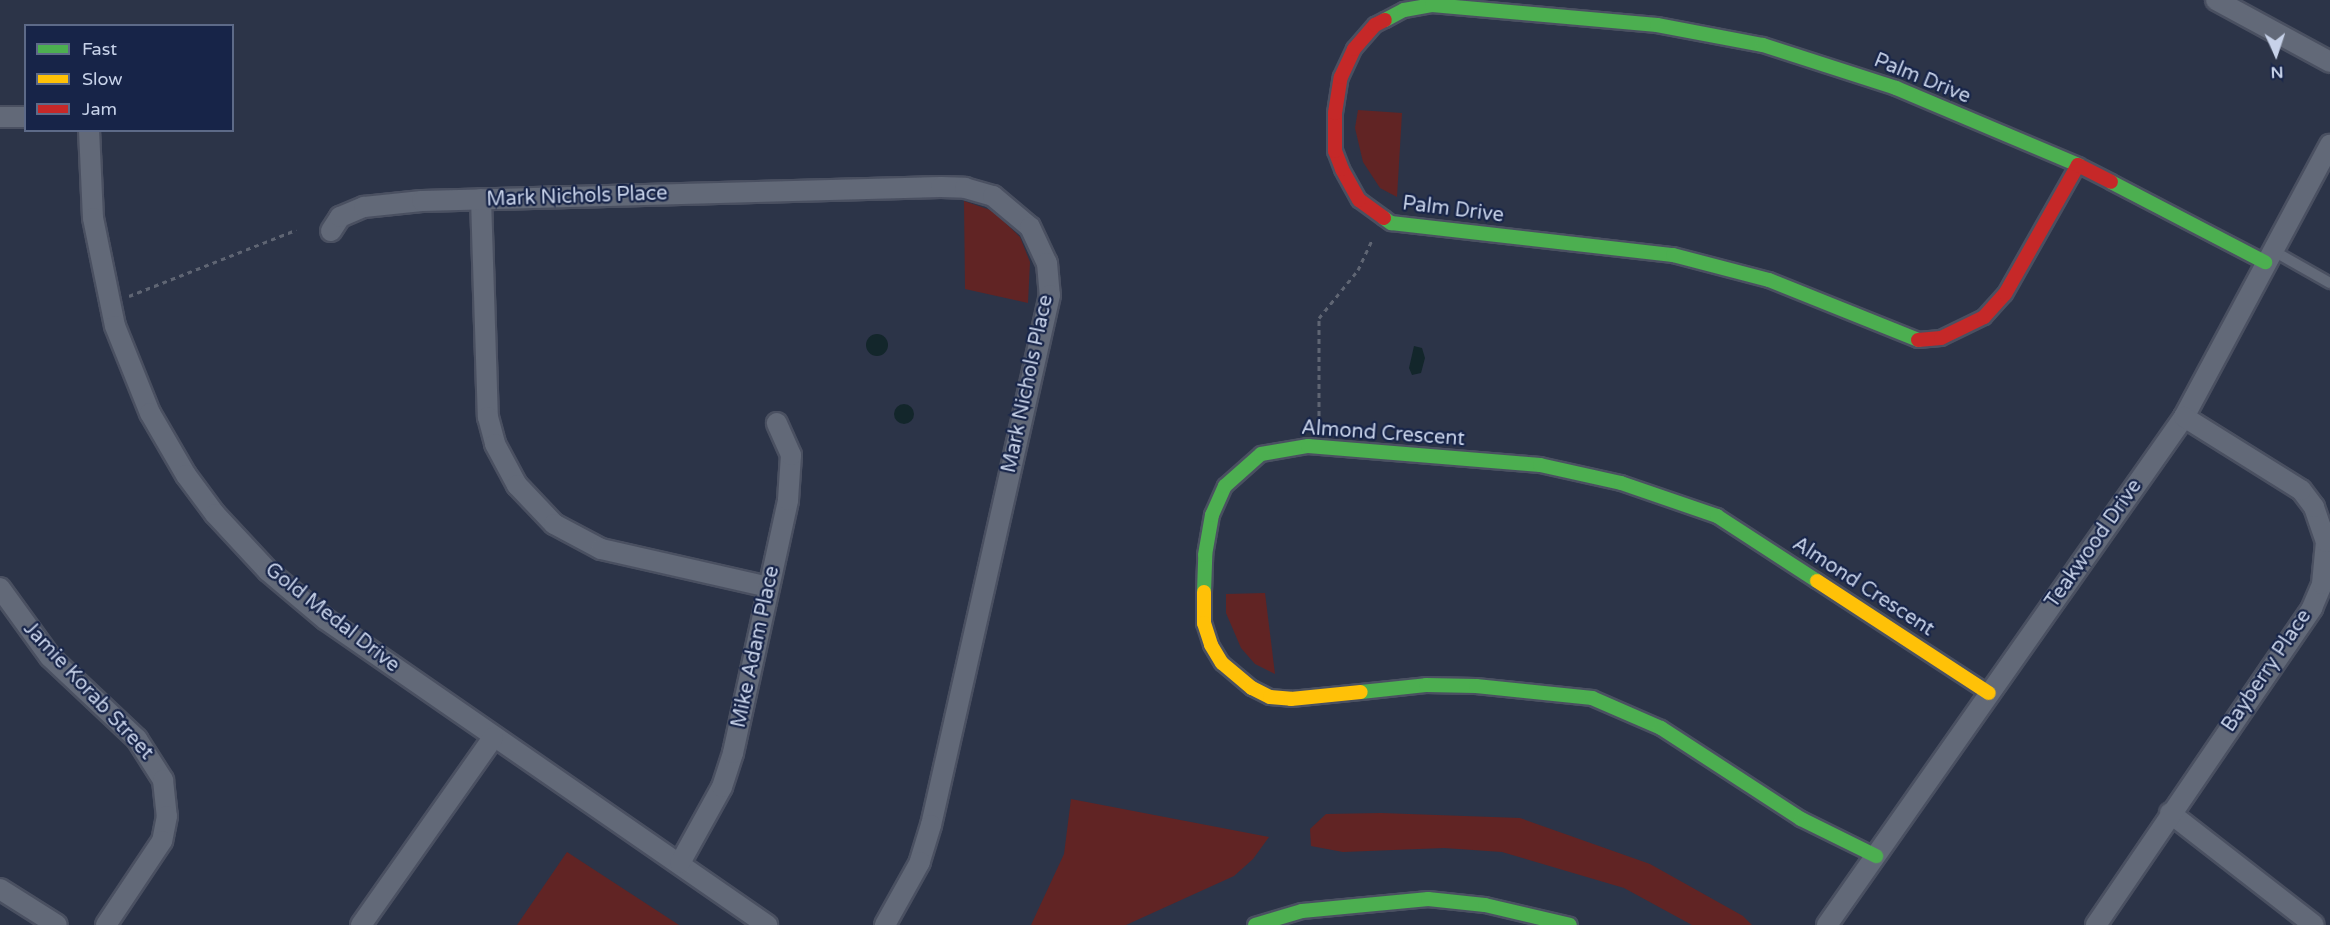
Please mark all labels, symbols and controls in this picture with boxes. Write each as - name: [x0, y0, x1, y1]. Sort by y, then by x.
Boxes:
- legend: [24, 24, 234, 132]
- north arrow: [2246, 24, 2306, 84]
- text: Fast: [82, 38, 117, 60]
- street label: Palm Drive: [1870, 49, 1974, 109]
- text: N: [2270, 62, 2284, 82]
- text: Slow: [82, 68, 123, 90]
- text: Jam: [82, 98, 117, 120]
- street label: Mark Nichols Place: [486, 182, 668, 212]
- street label: Palm Drive: [1401, 192, 1505, 228]
- street label: Mark Nichols Place: [997, 293, 1059, 475]
- street label: Almond Crescent: [1300, 416, 1466, 452]
- street label: Teakwood Drive: [2041, 475, 2147, 613]
- street label: Almond Crescent: [1788, 532, 1938, 642]
- street label: Gold Medal Drive: [260, 558, 404, 678]
- street label: Mike Adam Place: [727, 564, 785, 730]
- street label: Bayberry Place: [2217, 605, 2317, 737]
- street label: Jamie Korab Street: [18, 617, 158, 765]

